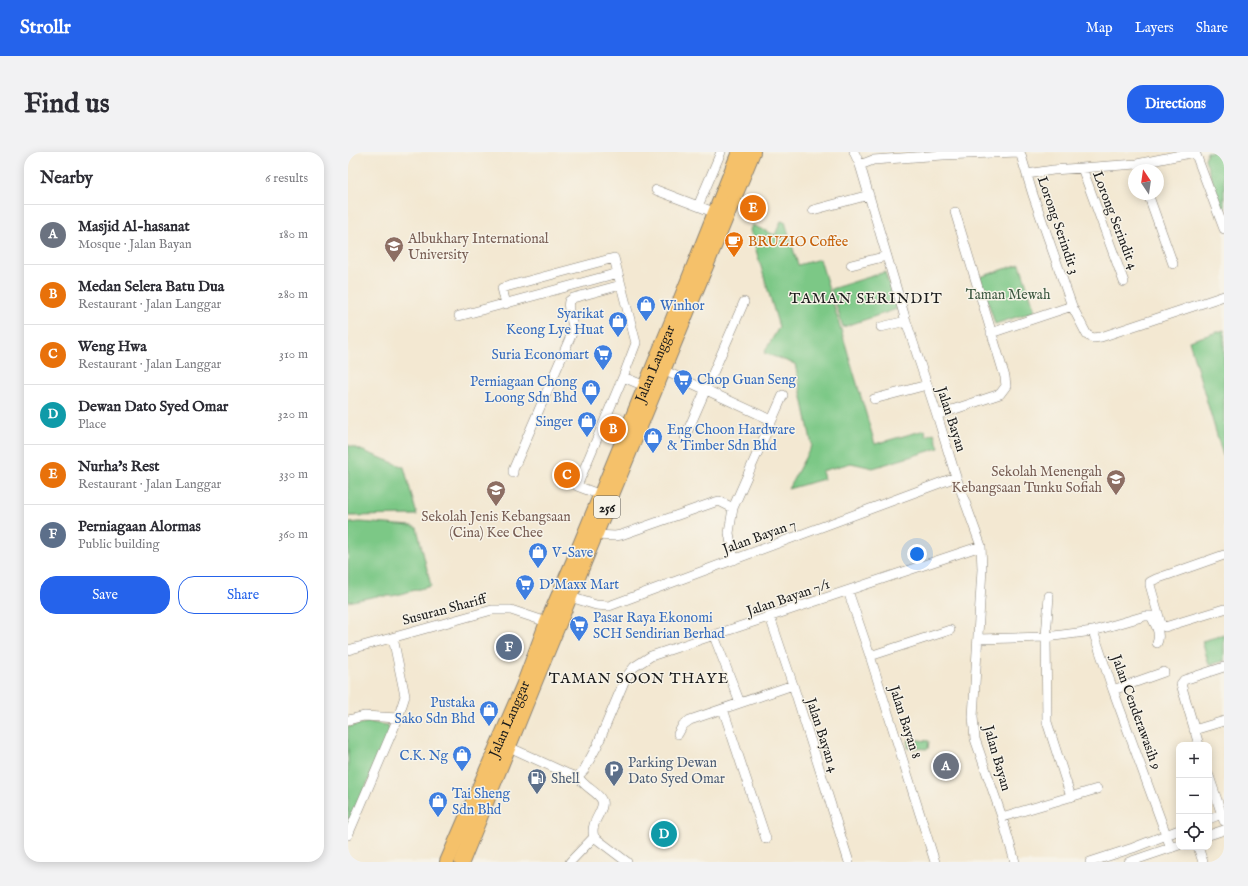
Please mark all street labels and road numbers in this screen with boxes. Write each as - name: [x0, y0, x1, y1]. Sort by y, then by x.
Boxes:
- street label: Lorong Serindit 4: [1088, 168, 1142, 272]
- street label: Lorong Serindit 3: [1033, 174, 1083, 277]
- street label: Jalan Langgar: [631, 323, 679, 407]
- street label: Jalan Bayan: [931, 383, 970, 455]
- road number: 256: [594, 496, 620, 518]
- street label: Jalan Bayan 7: [718, 515, 799, 559]
- street label: Jalan Bayan 7/1: [742, 575, 832, 621]
- street label: Susuran Shariff: [400, 590, 490, 630]
- street label: Jalan Cenderawasih 9: [1106, 650, 1165, 772]
- street label: Jalan Langgar: [484, 678, 534, 762]
- street label: Jalan Bayan 8: [884, 682, 925, 761]
- street label: Jalan Bayan 4: [801, 694, 843, 775]
- street label: Jalan Bayan: [979, 722, 1015, 794]

